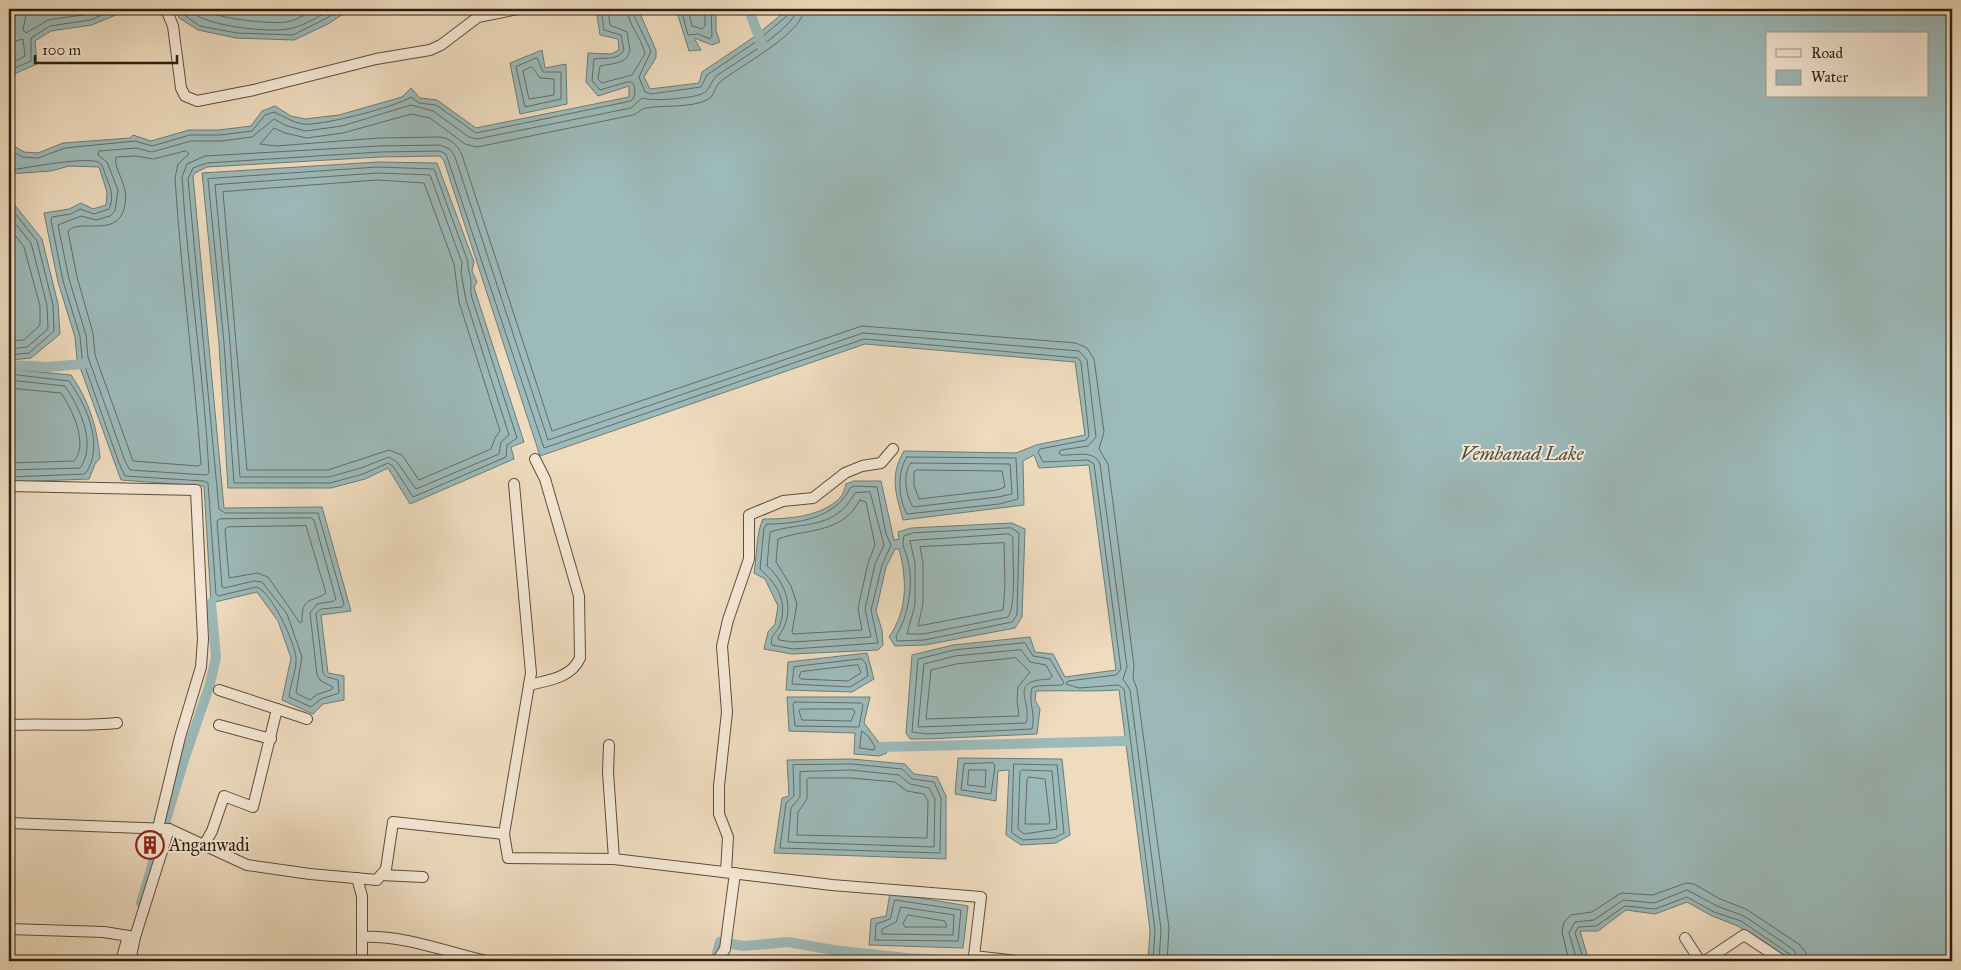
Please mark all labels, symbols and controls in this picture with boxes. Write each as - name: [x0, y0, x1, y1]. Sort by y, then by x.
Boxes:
- scale bar: [35, 32, 178, 64]
- legend: [1766, 32, 1928, 98]
- text: 100 m: [42, 41, 82, 59]
- text: Road: [1811, 44, 1843, 62]
- text: Water: [1811, 68, 1848, 86]
- water label: Vembanad Lake: [1460, 442, 1585, 465]
- building icon: Anganwadi: [135, 830, 165, 860]
- place label: Anganwadi: [168, 834, 250, 857]

